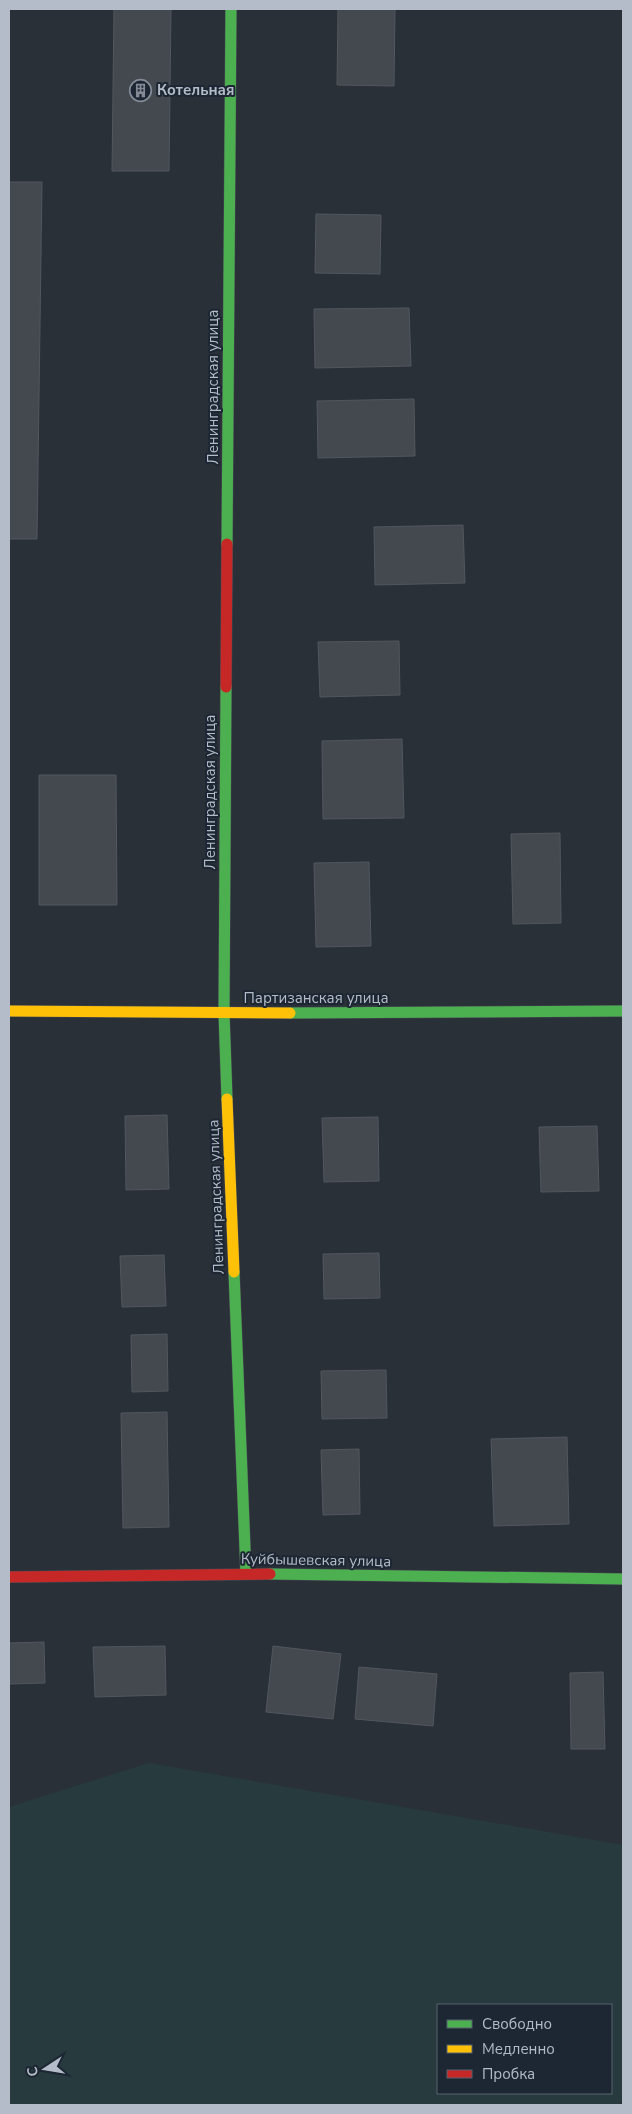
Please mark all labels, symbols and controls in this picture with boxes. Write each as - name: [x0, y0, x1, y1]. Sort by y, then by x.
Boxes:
- building icon: Котельная: [129, 78, 153, 102]
- place label: Котельная: [157, 80, 234, 100]
- street label: Ленинградская улица: [203, 310, 223, 464]
- street label: Ленинградская улица: [200, 715, 220, 869]
- street label: Партизанская улица: [244, 988, 388, 1008]
- street label: Ленинградская улица: [203, 1119, 229, 1275]
- street label: Куйбышевская улица: [241, 1549, 391, 1571]
- legend: [437, 2004, 612, 2094]
- text: Свободно: [482, 2014, 552, 2034]
- text: Медленно: [482, 2039, 555, 2059]
- north arrow: [20, 2044, 70, 2094]
- text: С: [22, 2064, 43, 2078]
- text: Пробка: [482, 2064, 535, 2084]

